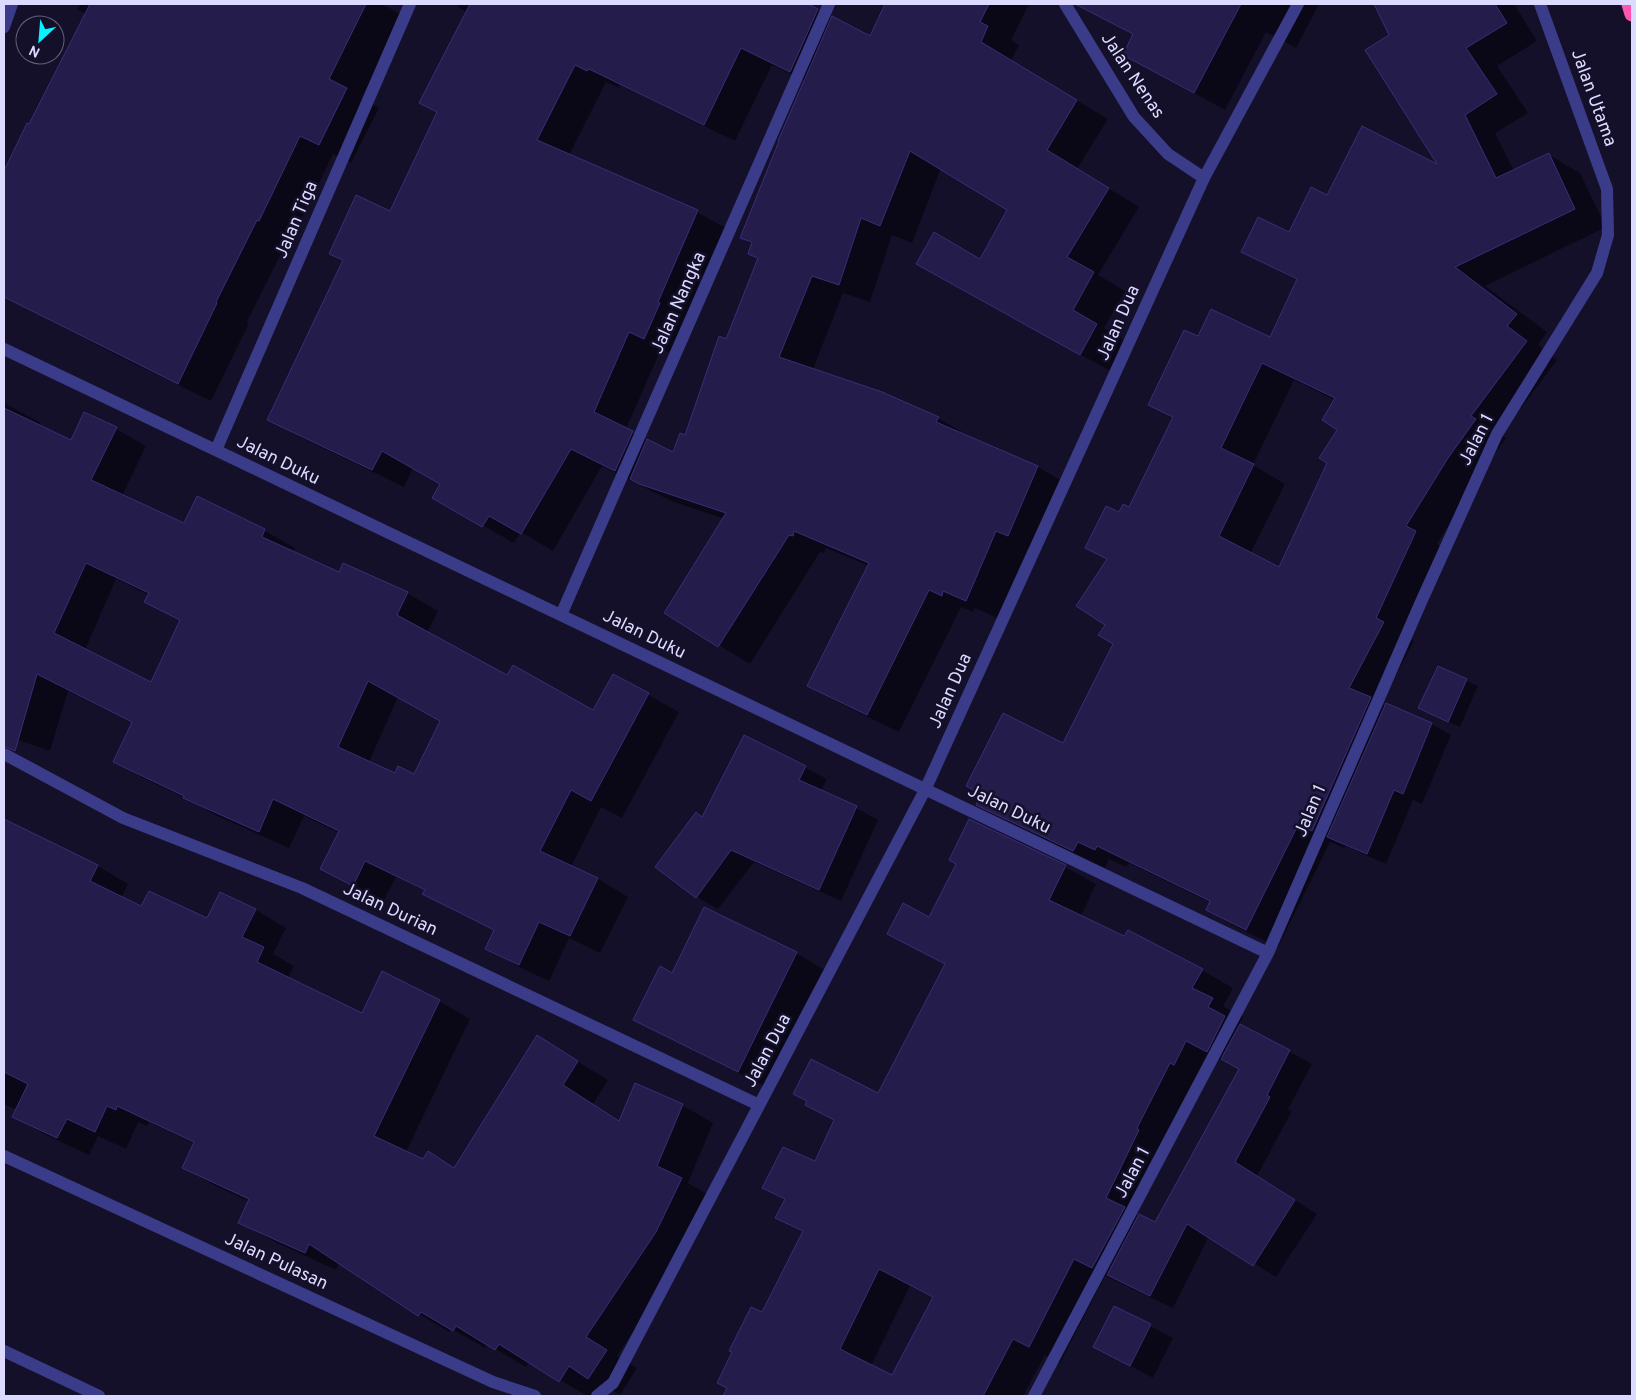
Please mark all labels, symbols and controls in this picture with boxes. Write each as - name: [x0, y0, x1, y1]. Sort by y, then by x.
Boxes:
- north arrow: [15, 15, 65, 65]
- street label: Jalan Nenas: [1095, 29, 1169, 123]
- text: N: [27, 40, 43, 60]
- street label: Jalan Utama: [1565, 46, 1621, 150]
- street label: Jalan Tiga: [270, 178, 324, 262]
- street label: Jalan Nangka: [646, 248, 712, 358]
- street label: Jalan Dua: [1092, 282, 1146, 364]
- street label: Jalan 1: [1454, 410, 1500, 470]
- street label: Jalan Duku: [233, 431, 323, 491]
- street label: Jalan Duku: [599, 605, 689, 665]
- street label: Jalan Dua: [924, 650, 978, 732]
- street label: Jalan Duku: [964, 780, 1054, 840]
- street label: Jalan 1: [1290, 781, 1332, 841]
- street label: Jalan Durian: [339, 878, 441, 942]
- street label: Jalan Dua: [739, 1010, 797, 1092]
- street label: Jalan 1: [1110, 1143, 1156, 1203]
- street label: Jalan Pulasan: [221, 1228, 331, 1296]

